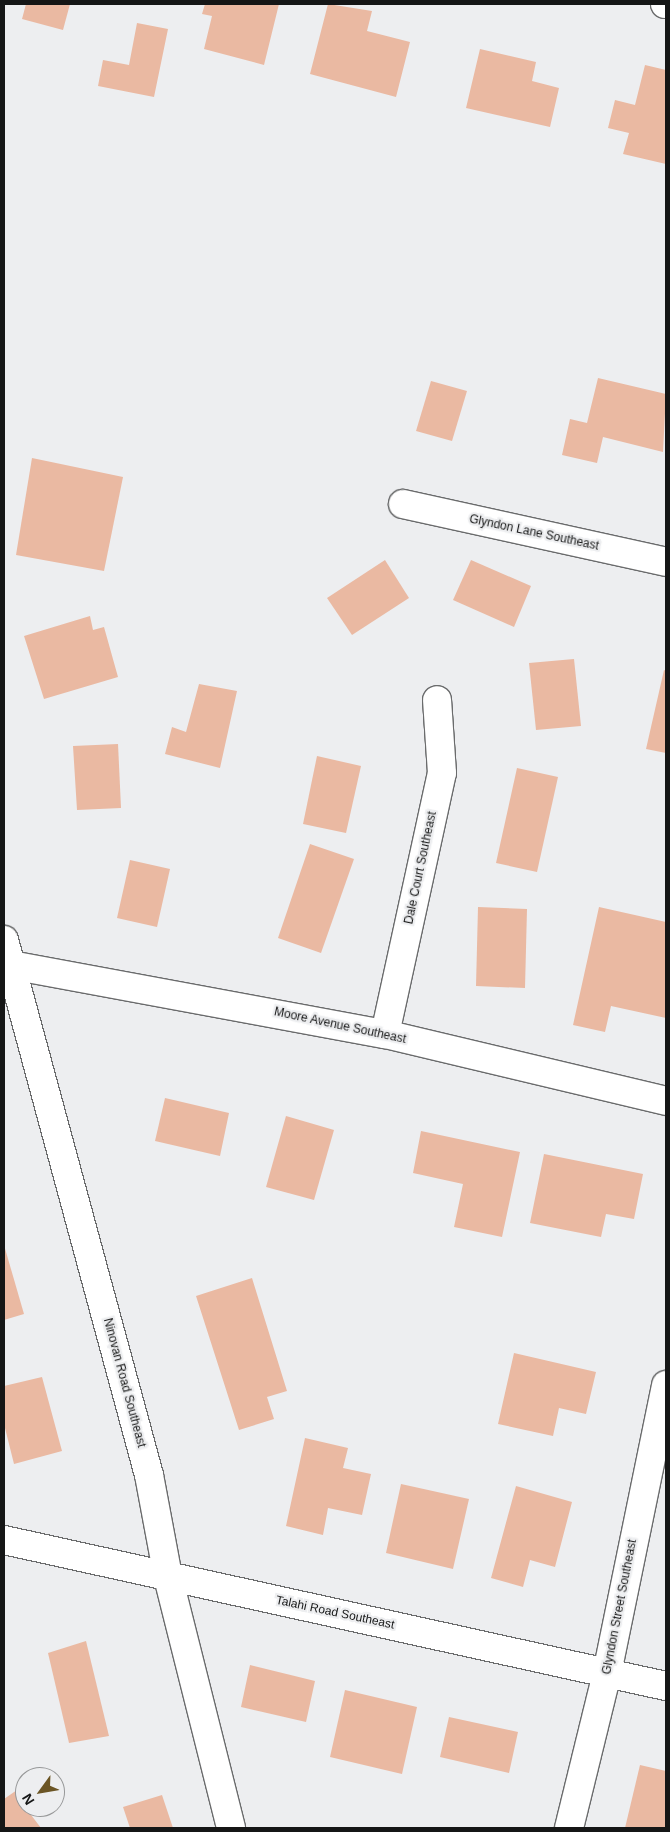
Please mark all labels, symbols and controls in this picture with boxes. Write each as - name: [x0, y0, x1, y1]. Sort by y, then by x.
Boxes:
- street label: Glyndon Lane Southeast: [468, 512, 600, 554]
- street label: Dale Court Southeast: [402, 810, 440, 926]
- street label: Moore Avenue Southeast: [272, 1005, 408, 1047]
- street label: Ninovan Road Southeast: [100, 1317, 148, 1449]
- street label: Glyndon Street Southeast: [600, 1538, 640, 1676]
- street label: Talahi Road Southeast: [274, 1593, 396, 1633]
- north arrow: [15, 1767, 65, 1817]
- text: N: [19, 1791, 38, 1808]

